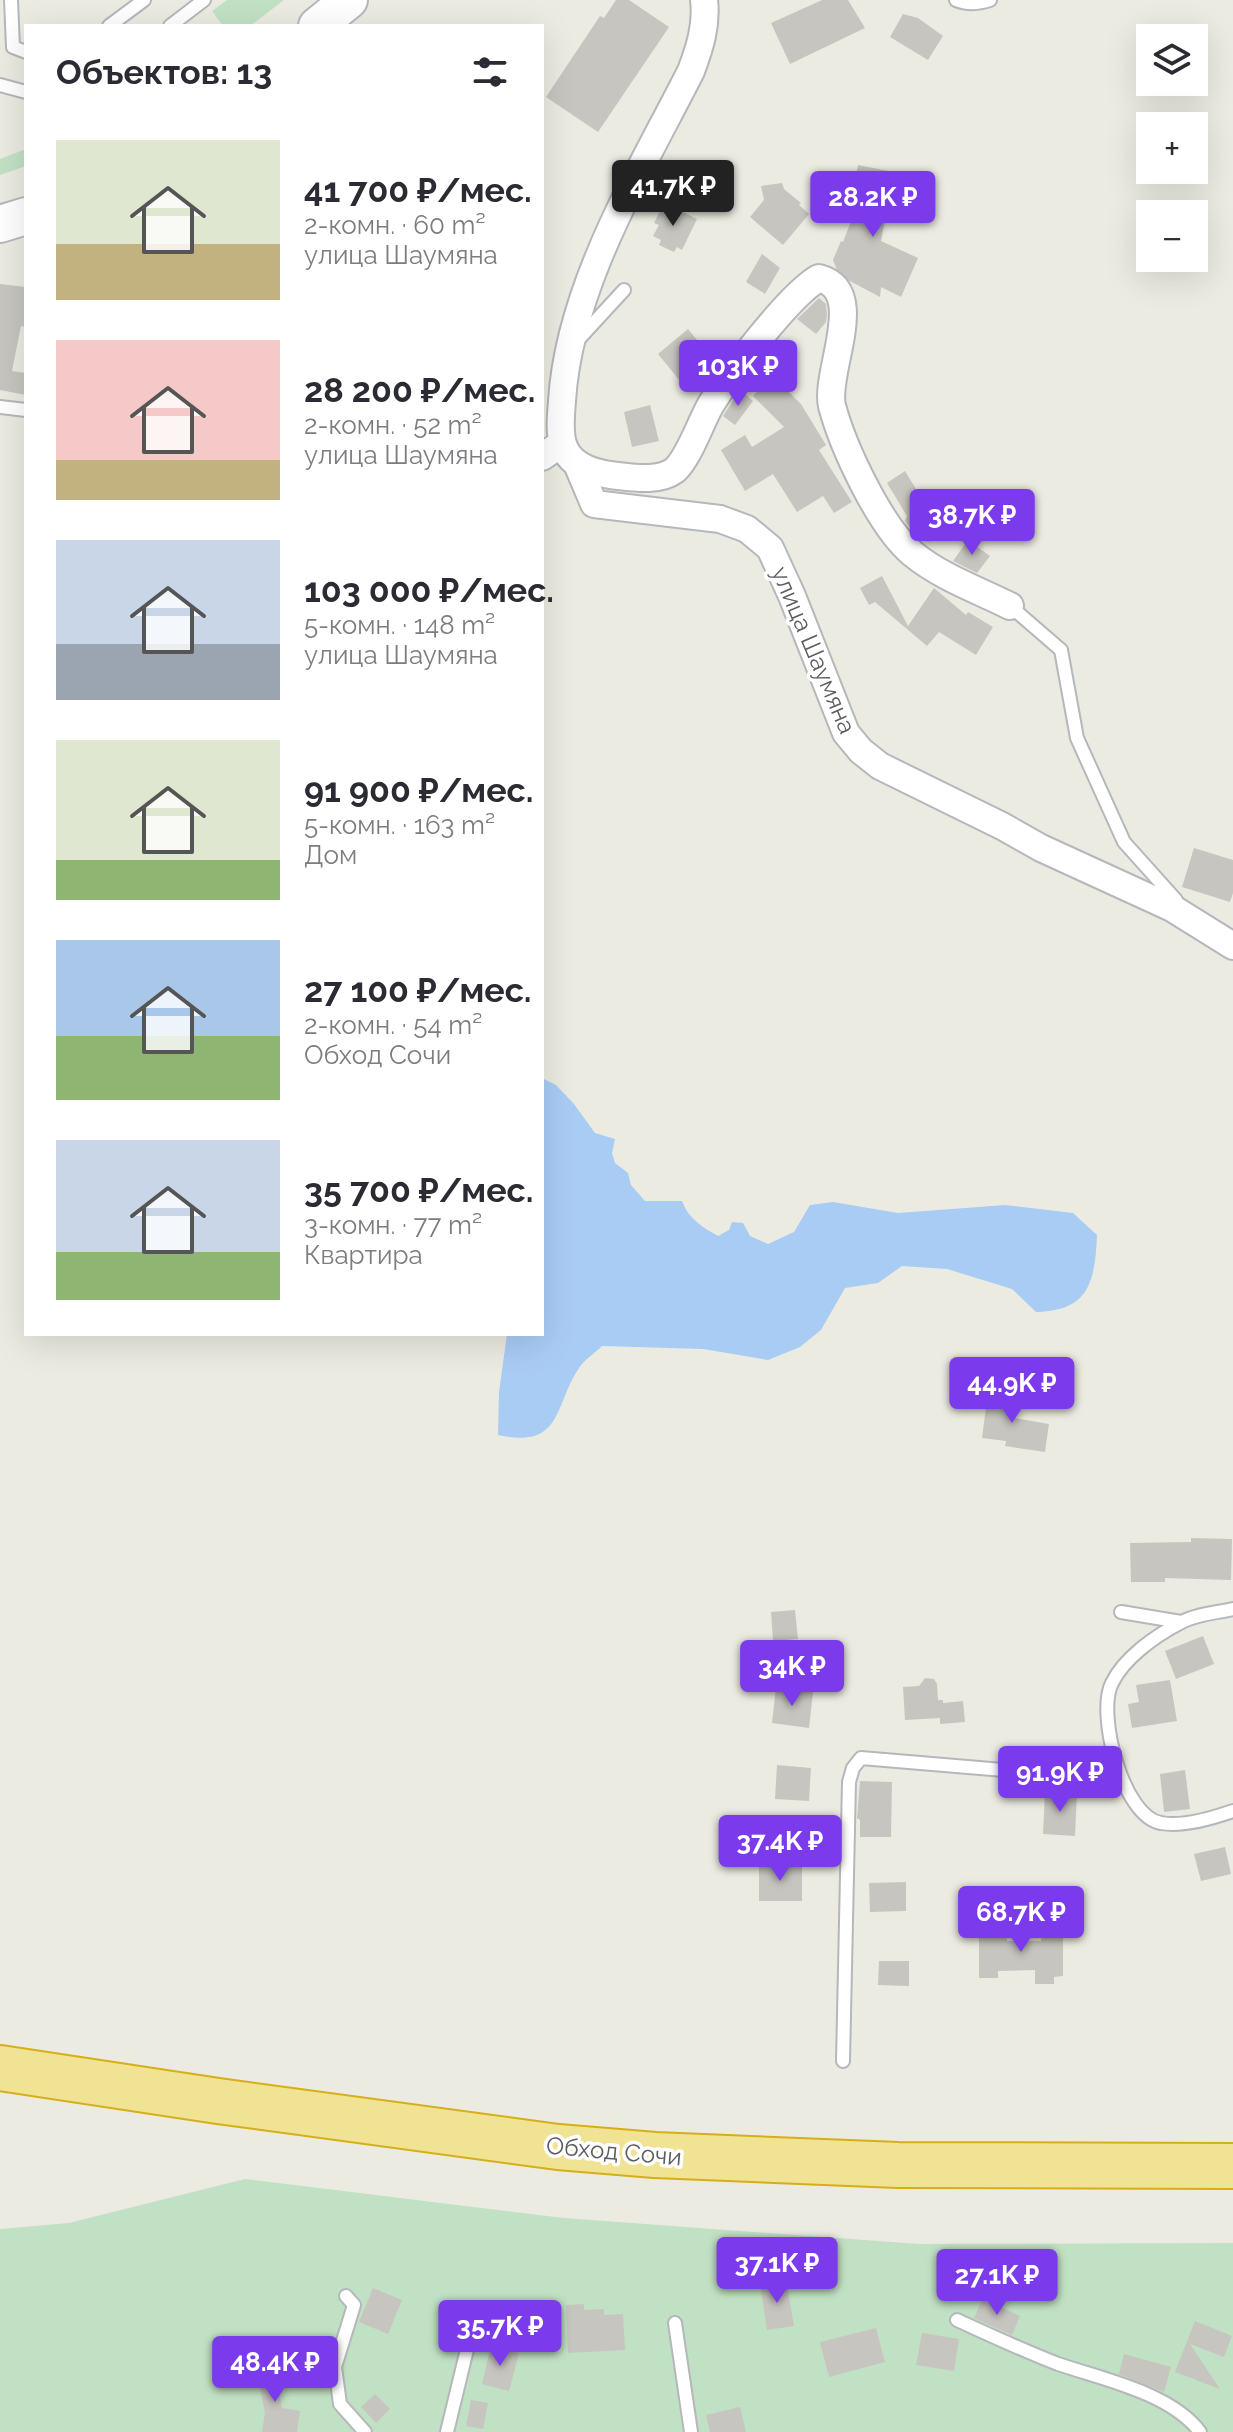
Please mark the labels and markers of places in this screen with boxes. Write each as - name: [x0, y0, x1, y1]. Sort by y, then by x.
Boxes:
- pin: 41.7K ₽: [599, 160, 747, 228]
- pin: 28.2K ₽: [799, 171, 947, 239]
- pin: 103K ₽: [673, 340, 803, 408]
- pin: 38.7K ₽: [898, 489, 1046, 557]
- pin: 44.9K ₽: [938, 1357, 1086, 1425]
- pin: 34K ₽: [736, 1640, 848, 1708]
- pin: 91.9K ₽: [986, 1746, 1134, 1814]
- pin: 37.4K ₽: [706, 1815, 854, 1883]
- pin: 68.7K ₽: [947, 1886, 1095, 1954]
- pin: 37.1K ₽: [703, 2237, 851, 2305]
- pin: 27.1K ₽: [923, 2249, 1071, 2317]
- pin: 35.7K ₽: [426, 2300, 574, 2368]
- pin: 48.4K ₽: [201, 2336, 349, 2404]

